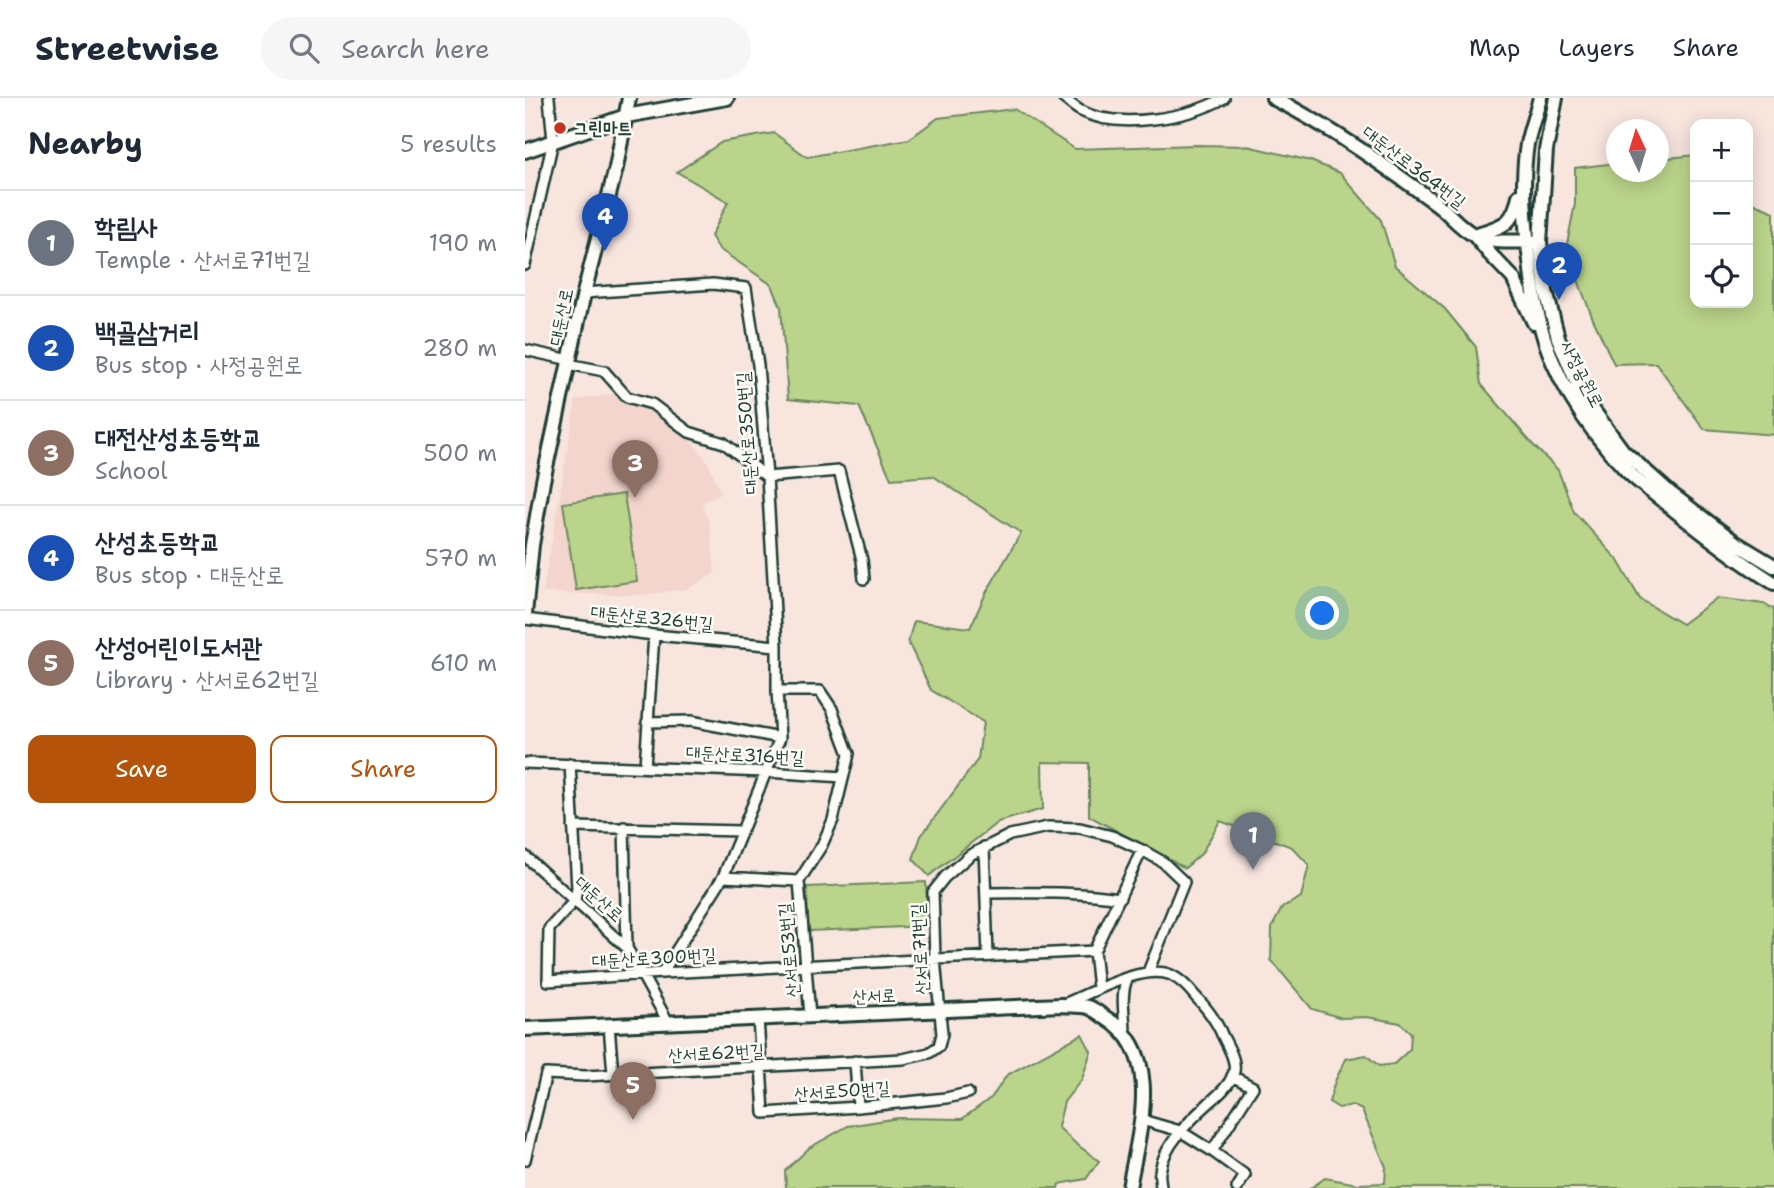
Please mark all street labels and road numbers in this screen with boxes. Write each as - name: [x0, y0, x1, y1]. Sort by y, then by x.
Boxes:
- street label: 대둔산로364번길: [1357, 120, 1471, 214]
- street label: 대둔산로: [543, 286, 579, 348]
- street label: 사정공원로: [1555, 336, 1609, 412]
- street label: 대둔산로350번길: [731, 371, 763, 495]
- street label: 대둔산로326번길: [590, 600, 715, 636]
- street label: 대둔산로316번길: [685, 740, 805, 770]
- street label: 대둔산로: [569, 871, 629, 927]
- street label: 산서로53번길: [773, 901, 805, 998]
- street label: 산서로71번길: [906, 902, 934, 995]
- street label: 대둔산로300번길: [591, 943, 717, 973]
- street label: 산서로: [852, 983, 896, 1009]
- street label: 산서로62번길: [667, 1038, 765, 1068]
- street label: 산서로50번길: [793, 1076, 891, 1106]

